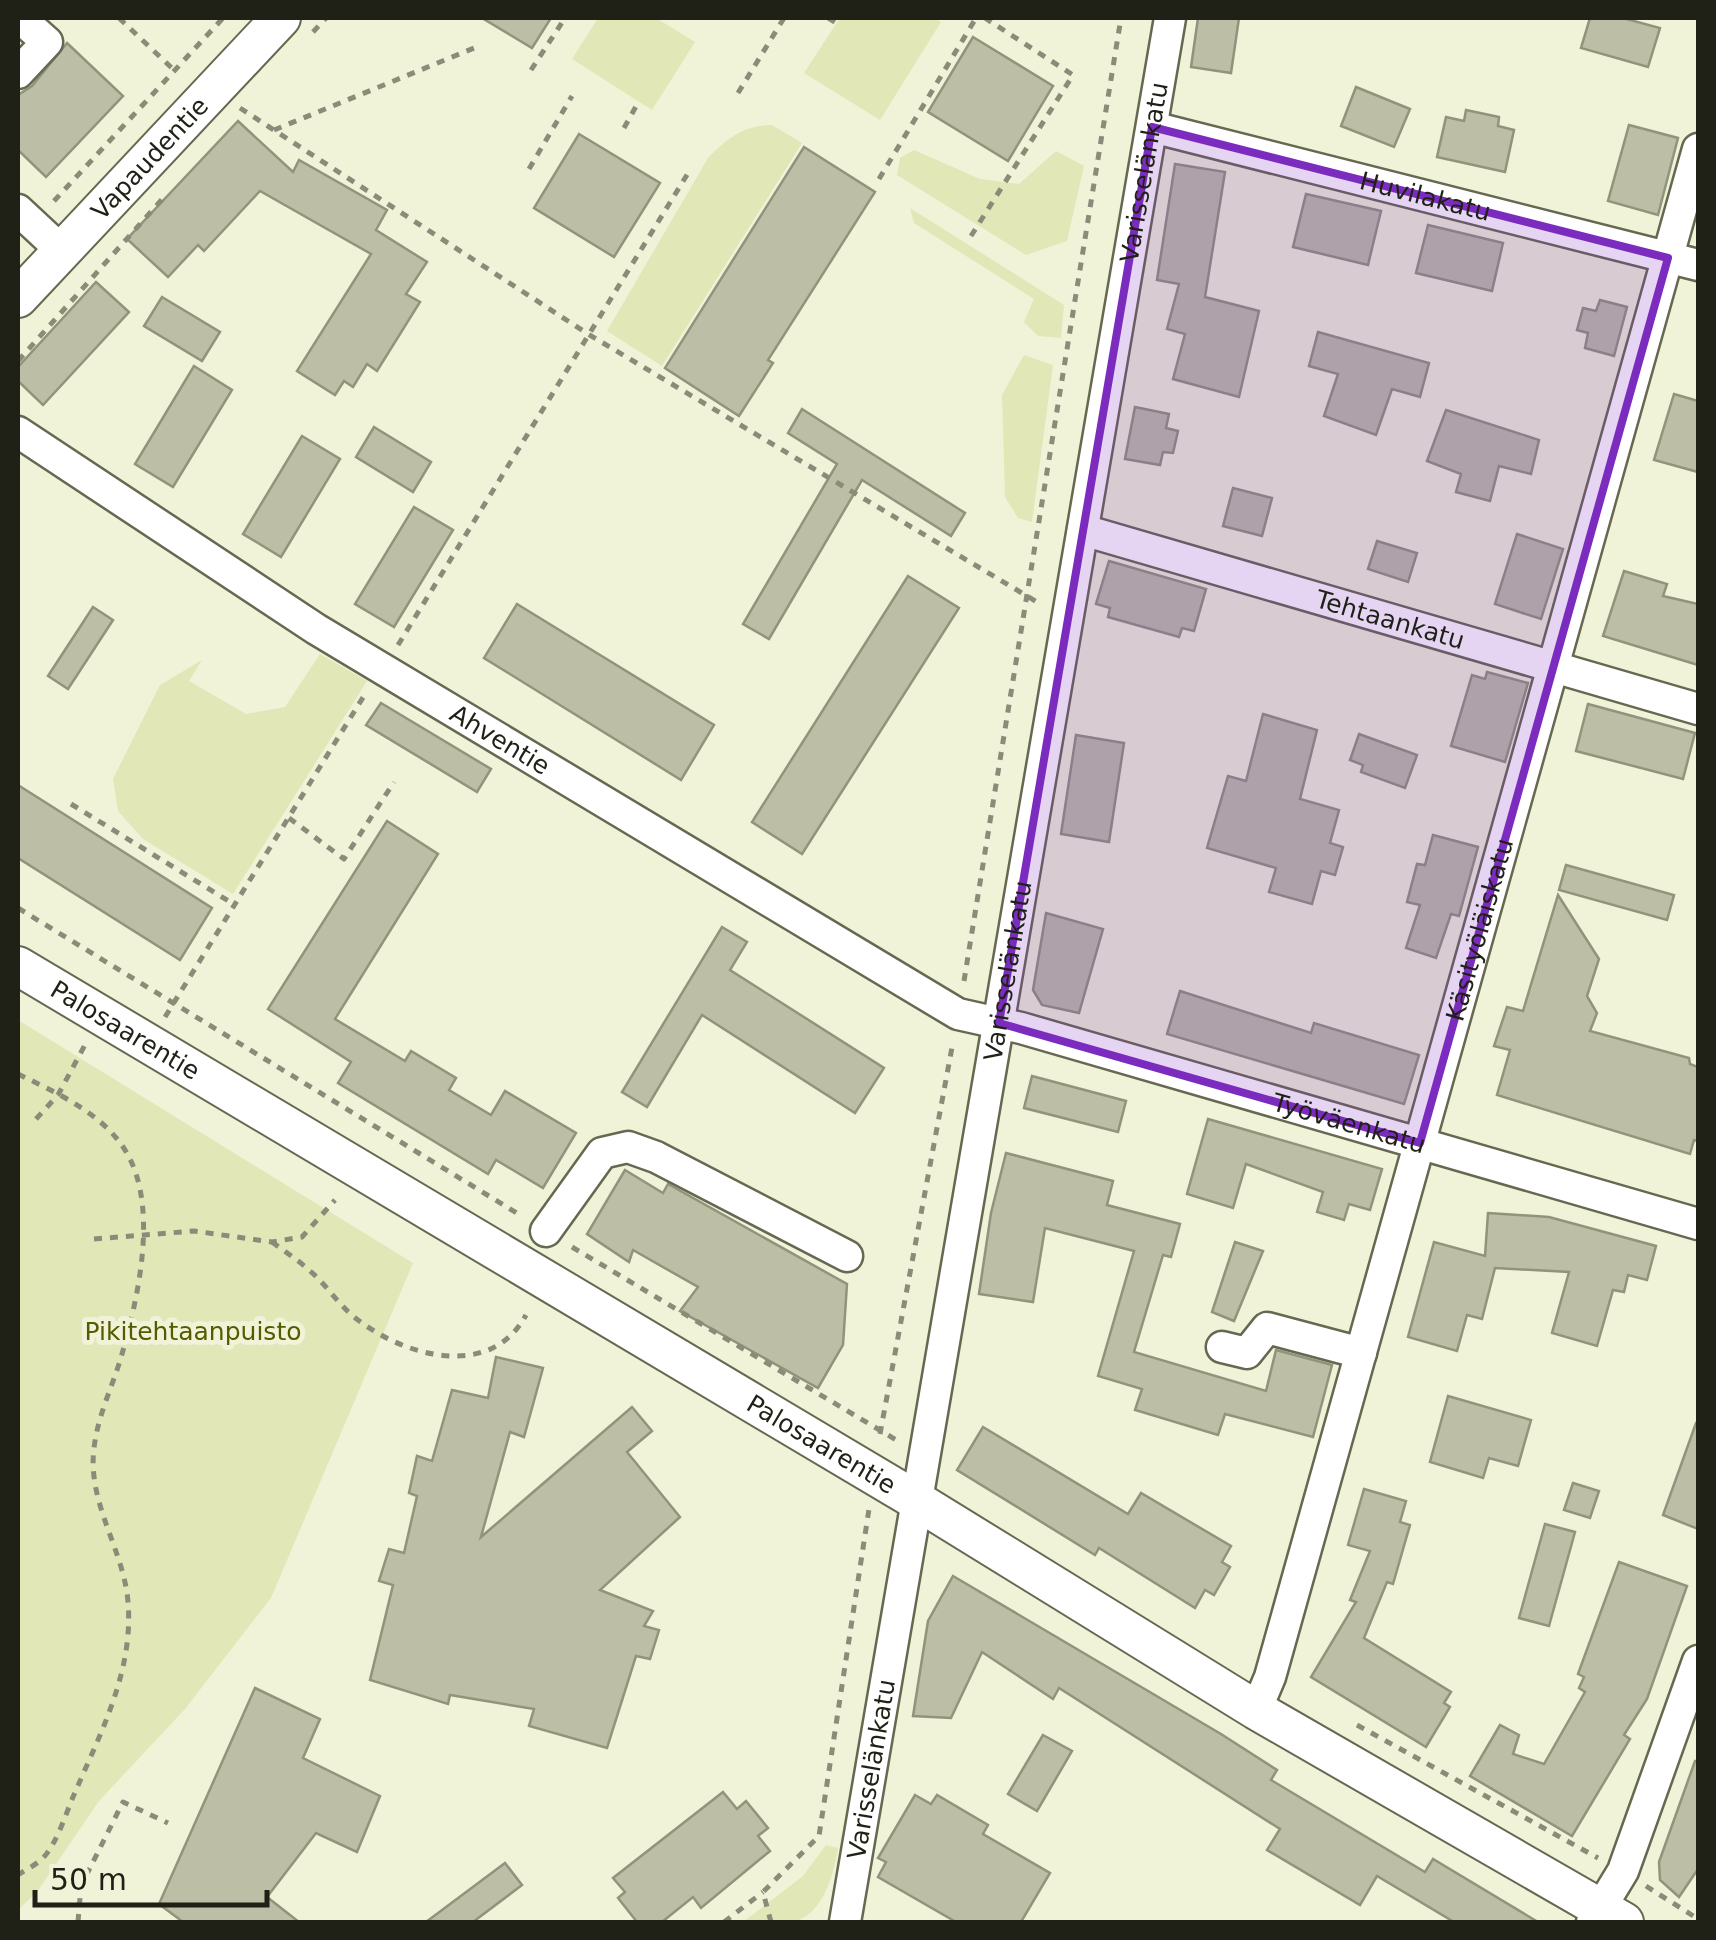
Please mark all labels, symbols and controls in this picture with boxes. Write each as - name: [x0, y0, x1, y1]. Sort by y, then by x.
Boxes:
- street label: Varisselänkatu: [1115, 80, 1174, 265]
- street label: Vapaudentie: [86, 91, 214, 225]
- street label: Huvilakatu: [1357, 166, 1494, 227]
- street label: Tehtaankatu: [1311, 584, 1468, 655]
- street label: Ahventie: [445, 699, 555, 781]
- street label: Käsityöläiskatu: [1440, 835, 1519, 1024]
- street label: Varisselänkatu: [978, 879, 1037, 1063]
- street label: Palosaarentie: [45, 975, 205, 1086]
- street label: Työväenkatu: [1268, 1087, 1429, 1159]
- park label: Pikitehtaanpuisto: [85, 1317, 302, 1346]
- street label: Palosaarentie: [742, 1389, 901, 1500]
- street label: Varisselänkatu: [842, 1677, 901, 1862]
- scale bar: [35, 1845, 268, 1907]
- text: 50 m: [50, 1862, 127, 1897]

